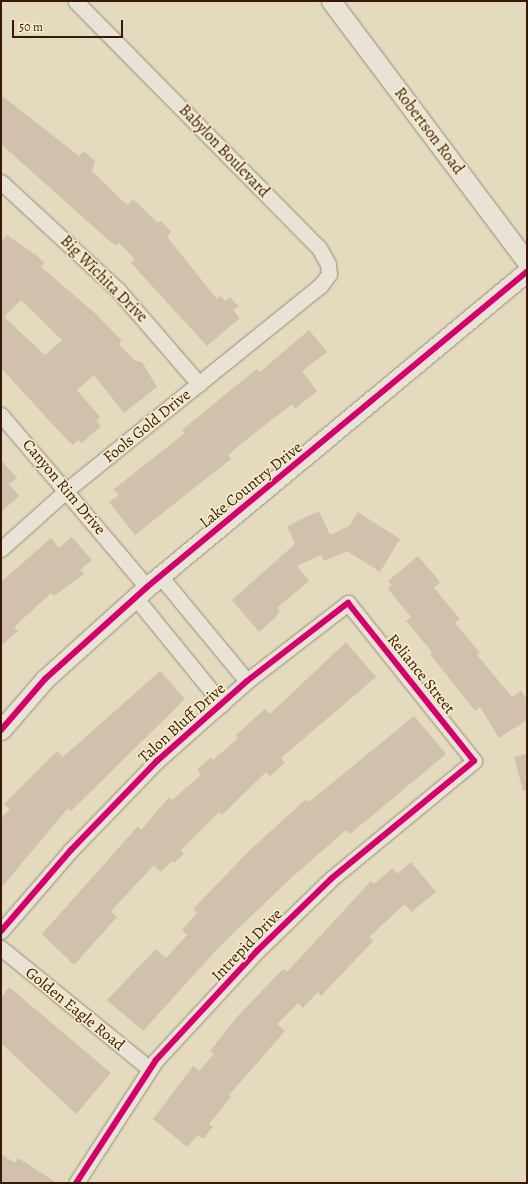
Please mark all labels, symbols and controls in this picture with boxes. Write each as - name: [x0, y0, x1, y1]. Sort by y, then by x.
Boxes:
- scale bar: [14, 12, 125, 38]
- text: 50 m: [19, 19, 43, 35]
- street label: Robertson Road: [390, 84, 468, 178]
- street label: Babylon Boulevard: [175, 101, 273, 201]
- street label: Big Wichita Drive: [56, 231, 152, 327]
- street label: Fools Gold Drive: [99, 385, 195, 467]
- street label: Canyon Rim Drive: [18, 435, 110, 539]
- street label: Lake Country Drive: [196, 438, 306, 532]
- street label: Reliance Street: [383, 630, 459, 718]
- street label: Talon Bluff Drive: [135, 679, 229, 767]
- street label: Intrepid Drive: [208, 905, 286, 985]
- street label: Golden Eagle Road: [22, 963, 128, 1055]

